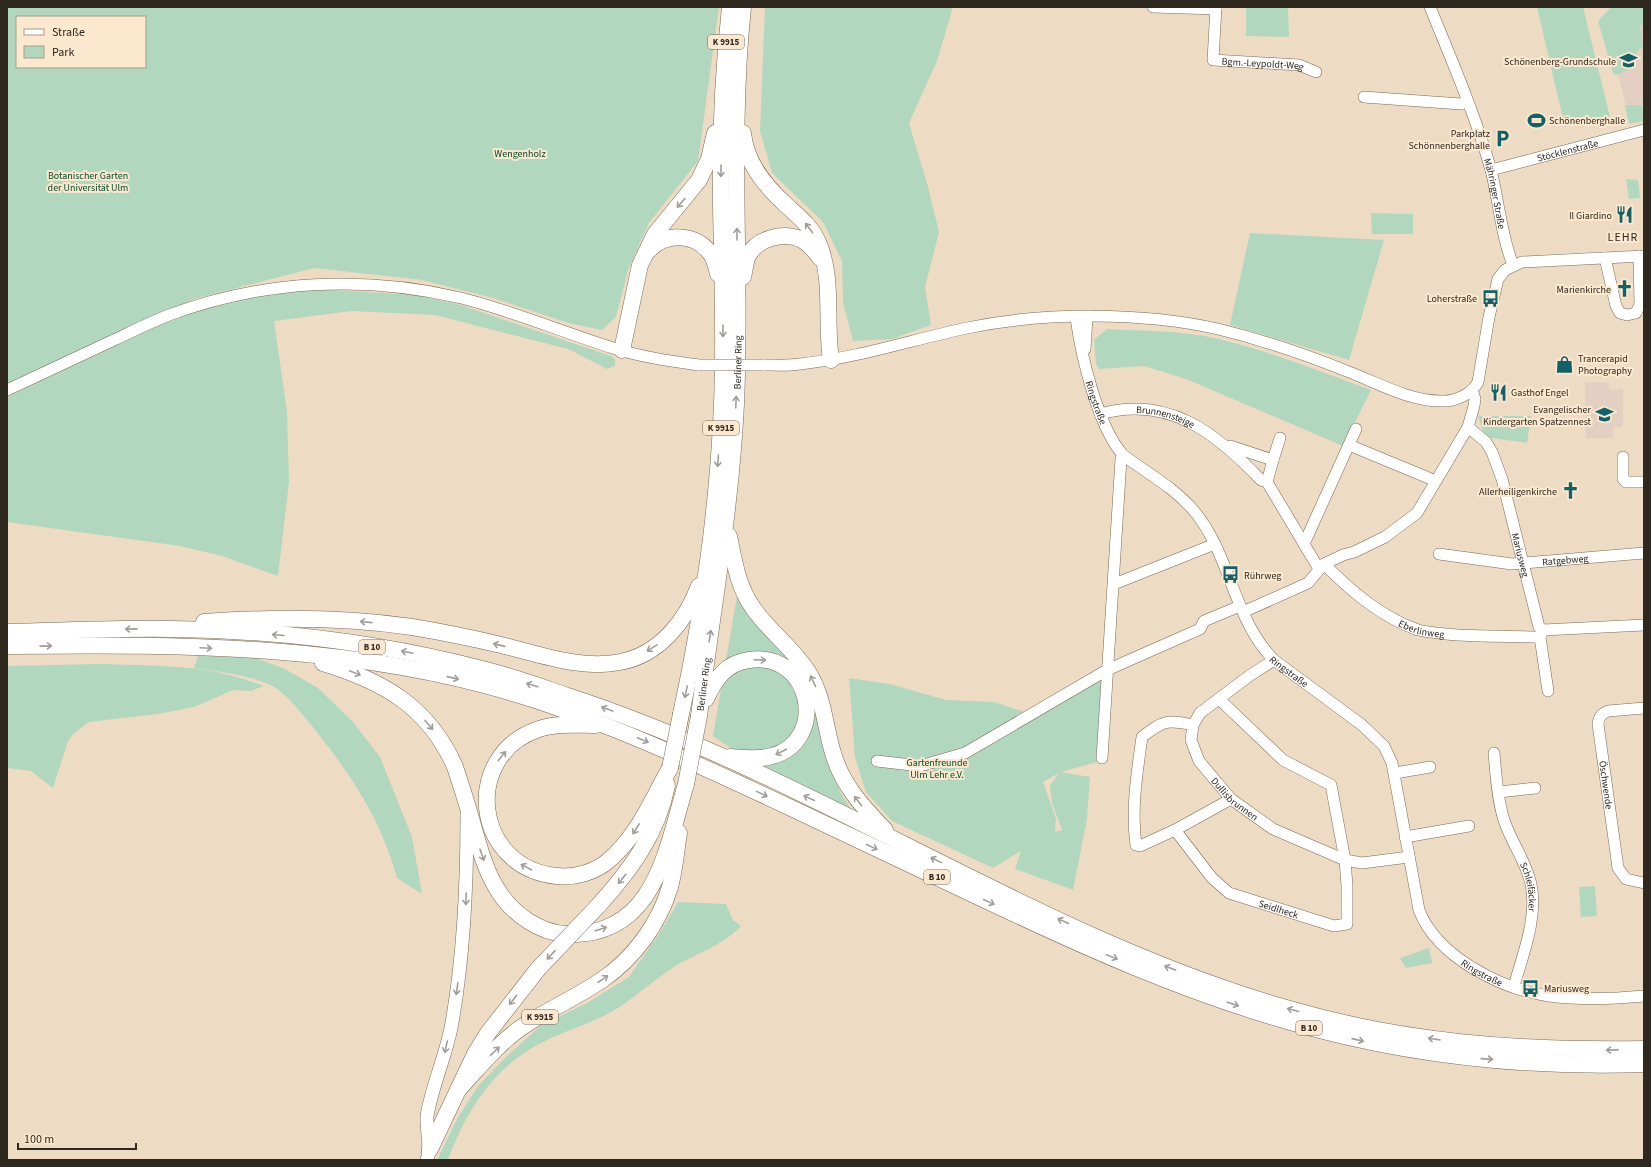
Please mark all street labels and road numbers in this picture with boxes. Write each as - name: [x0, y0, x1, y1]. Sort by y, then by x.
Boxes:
- road number: K 9915: [708, 35, 744, 49]
- street label: Bgm.-Leypoldt-Weg: [1221, 55, 1306, 74]
- street label: Stöcklenstraße: [1536, 136, 1600, 166]
- street label: Mähringer Straße: [1480, 157, 1508, 230]
- street label: Berliner Ring: [731, 335, 746, 390]
- street label: Ringstraße: [1082, 379, 1110, 427]
- street label: Brunnensteige: [1136, 403, 1197, 432]
- road number: K 9915: [703, 421, 739, 435]
- street label: Mariusweg: [1508, 531, 1532, 579]
- street label: Ratgebweg: [1542, 552, 1589, 569]
- street label: Eberlinweg: [1396, 617, 1445, 642]
- road number: B 10: [359, 640, 385, 654]
- street label: Ringstraße: [1266, 653, 1311, 691]
- street label: Berliner Ring: [694, 657, 715, 712]
- street label: Öschwende: [1595, 760, 1616, 810]
- street label: Dullisbrunnen: [1208, 775, 1261, 824]
- street label: Schleifäcker: [1516, 860, 1539, 913]
- road number: B 10: [924, 870, 950, 884]
- street label: Seidlheck: [1257, 897, 1300, 922]
- street label: Ringstraße: [1458, 956, 1505, 990]
- road number: K 9915: [522, 1010, 558, 1024]
- road number: B 10: [1296, 1021, 1322, 1035]

